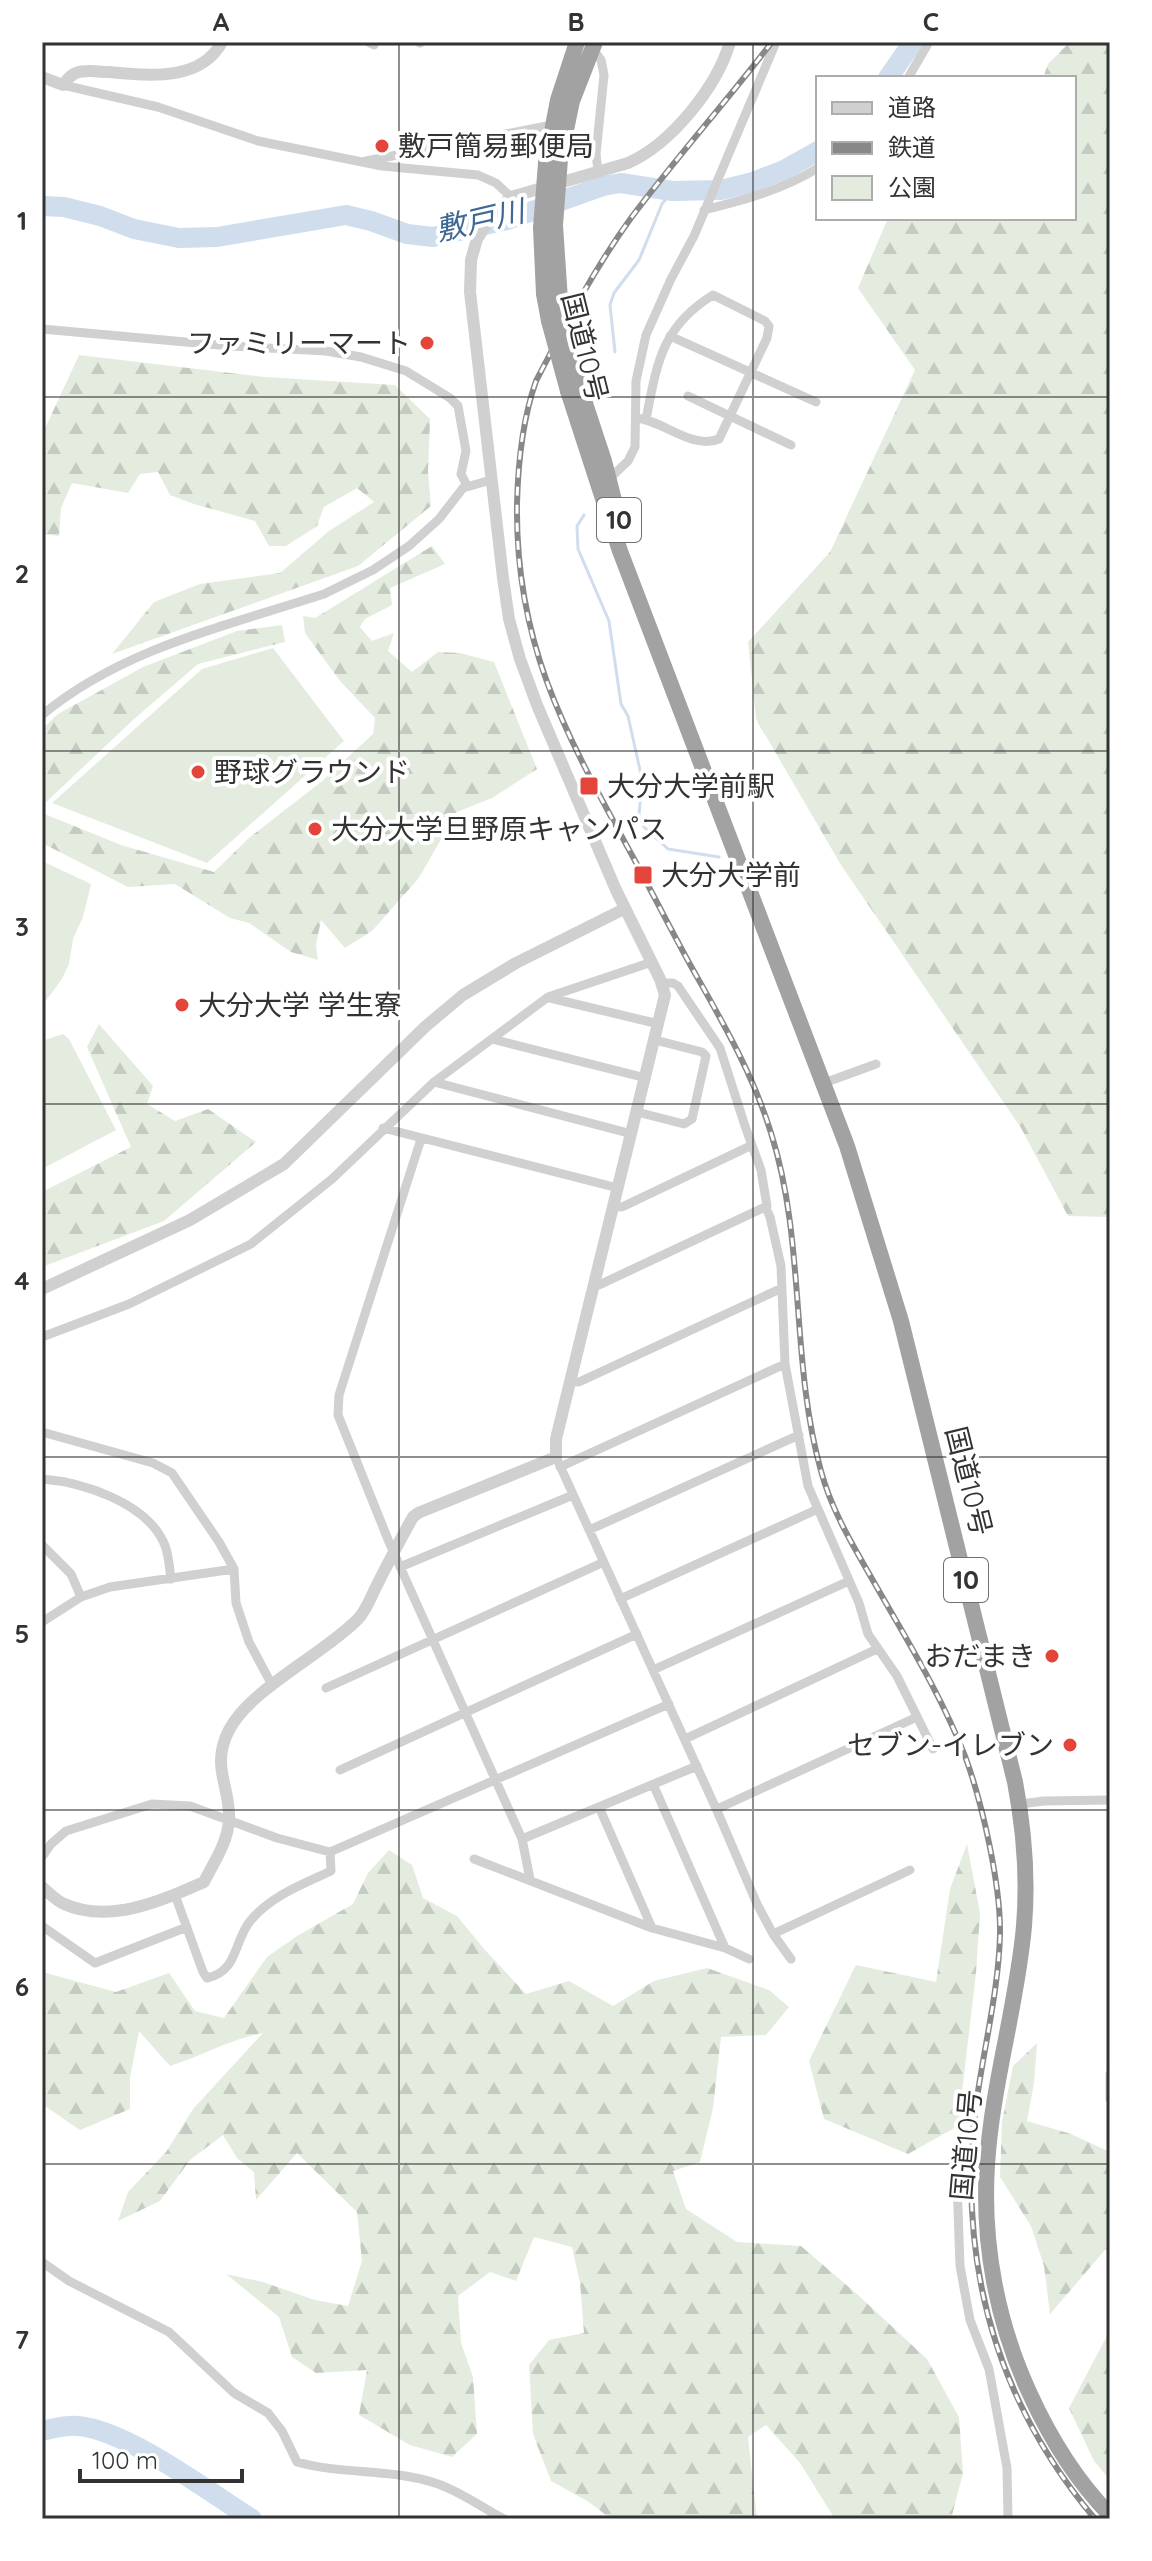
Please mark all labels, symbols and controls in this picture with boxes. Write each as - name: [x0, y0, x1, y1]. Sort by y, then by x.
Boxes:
- text: A: [213, 5, 230, 38]
- text: B: [567, 5, 585, 38]
- text: C: [923, 5, 939, 38]
- legend: [816, 76, 1076, 220]
- text: 道路: [888, 92, 936, 122]
- place label: 敷戸簡易郵便局: [398, 128, 594, 163]
- text: 鉄道: [888, 132, 936, 162]
- marker: 敷戸簡易郵便局: [373, 137, 391, 155]
- text: 公園: [888, 172, 936, 202]
- water label: 敷戸川: [432, 191, 531, 249]
- text: 1: [17, 204, 27, 237]
- street label: 国道10号: [555, 289, 616, 405]
- place label: ファミリーマート: [187, 325, 411, 360]
- marker: ファミリーマート: [418, 334, 436, 352]
- road number: 10: [597, 498, 641, 542]
- text: 2: [15, 557, 29, 590]
- place label: 野球グラウンド: [214, 754, 410, 789]
- marker: 野球グラウンド: [189, 763, 207, 781]
- place label: 大分大学前駅: [607, 768, 775, 803]
- marker: 大分大学前駅: [578, 775, 600, 797]
- place label: 大分大学旦野原キャンパス: [331, 811, 667, 846]
- marker: 大分大学旦野原キャンパス: [306, 820, 324, 838]
- place label: 大分大学前: [661, 857, 801, 892]
- marker: 大分大学前: [632, 864, 654, 886]
- text: 3: [15, 910, 29, 943]
- place label: 大分大学 学生寮: [198, 987, 402, 1022]
- marker: 大分大学 学生寮: [173, 996, 191, 1014]
- text: 4: [14, 1264, 30, 1297]
- street label: 国道10号: [939, 1423, 1000, 1539]
- road number: 10: [944, 1558, 988, 1602]
- text: 5: [15, 1617, 29, 1650]
- place label: おだまき: [925, 1638, 1036, 1673]
- marker: おだまき: [1043, 1647, 1061, 1665]
- place label: セブン-イレブン: [847, 1727, 1054, 1762]
- marker: セブン-イレブン: [1061, 1736, 1079, 1754]
- text: 6: [15, 1970, 29, 2003]
- street label: 国道10号: [943, 2088, 988, 2202]
- text: 7: [15, 2323, 29, 2356]
- scale bar: [80, 2433, 242, 2483]
- text: 100 m: [92, 2445, 158, 2475]

